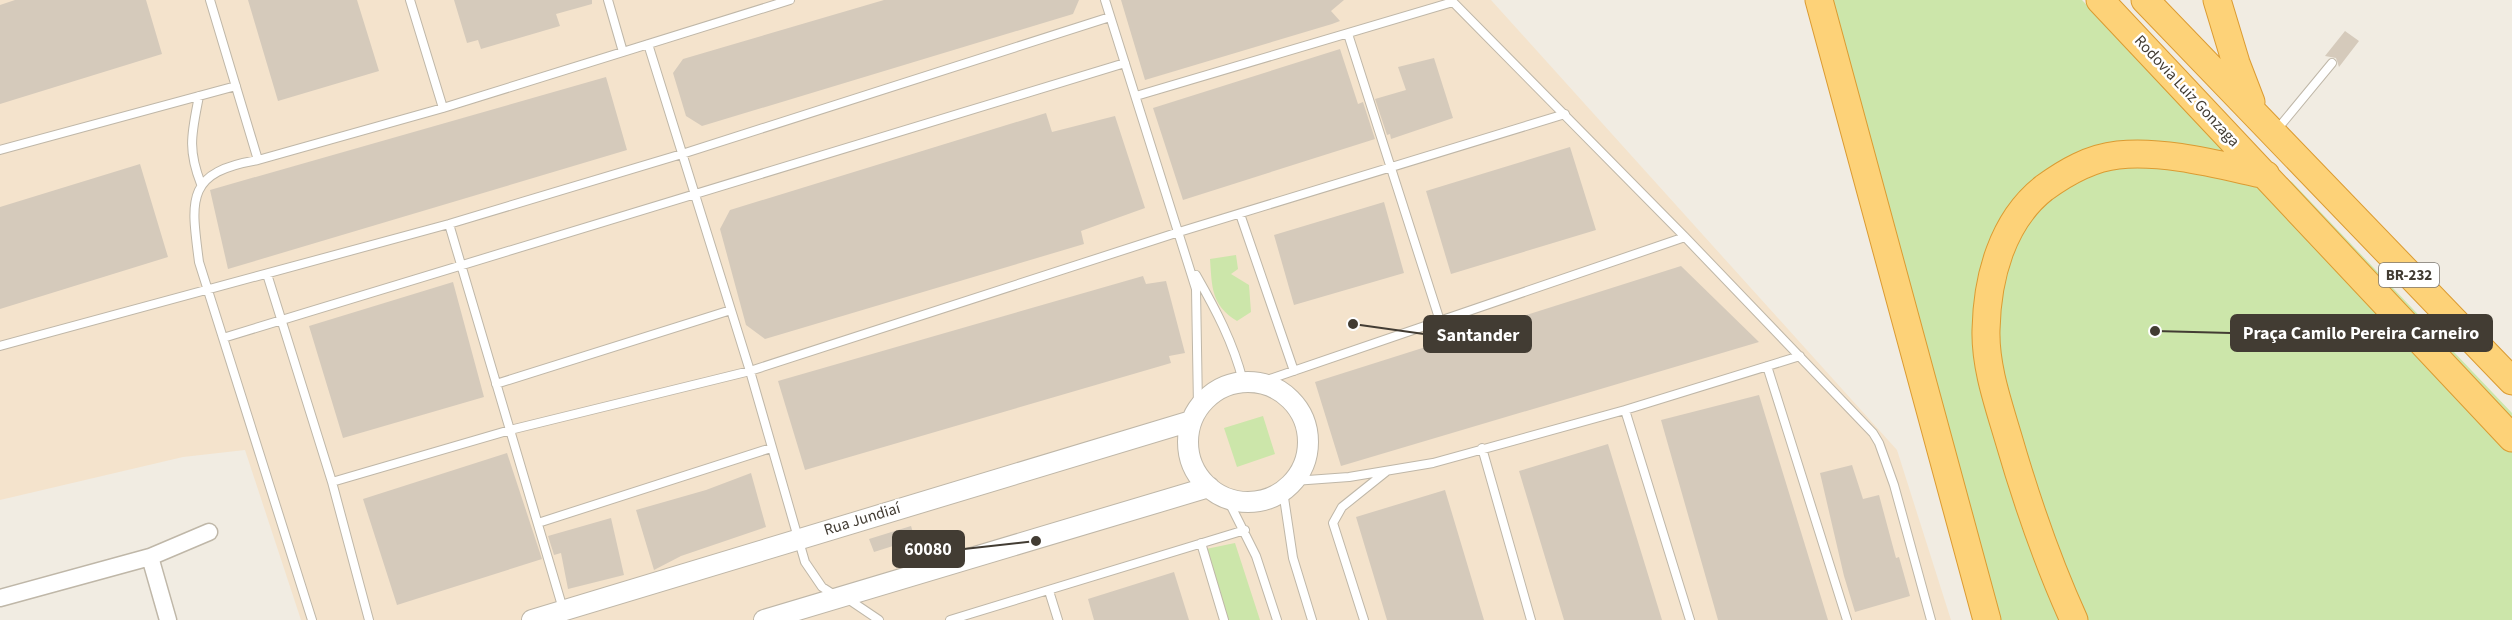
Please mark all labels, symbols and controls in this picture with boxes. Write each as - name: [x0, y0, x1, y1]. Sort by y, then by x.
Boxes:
- street label: Rodovia Luiz Gonzaga: [2129, 30, 2245, 152]
- road number: BR-232: [2379, 263, 2439, 287]
- callout: Praça Camilo Pereira Carneiro: [2231, 315, 2492, 351]
- callout: Santander: [1424, 316, 1531, 352]
- text: Praça Camilo Pereira Carneiro: [2243, 321, 2479, 346]
- text: Santander: [1437, 323, 1520, 348]
- street label: Rua Jundiaí: [821, 497, 904, 541]
- callout: 60080: [893, 531, 964, 567]
- text: 60080: [904, 537, 952, 562]

